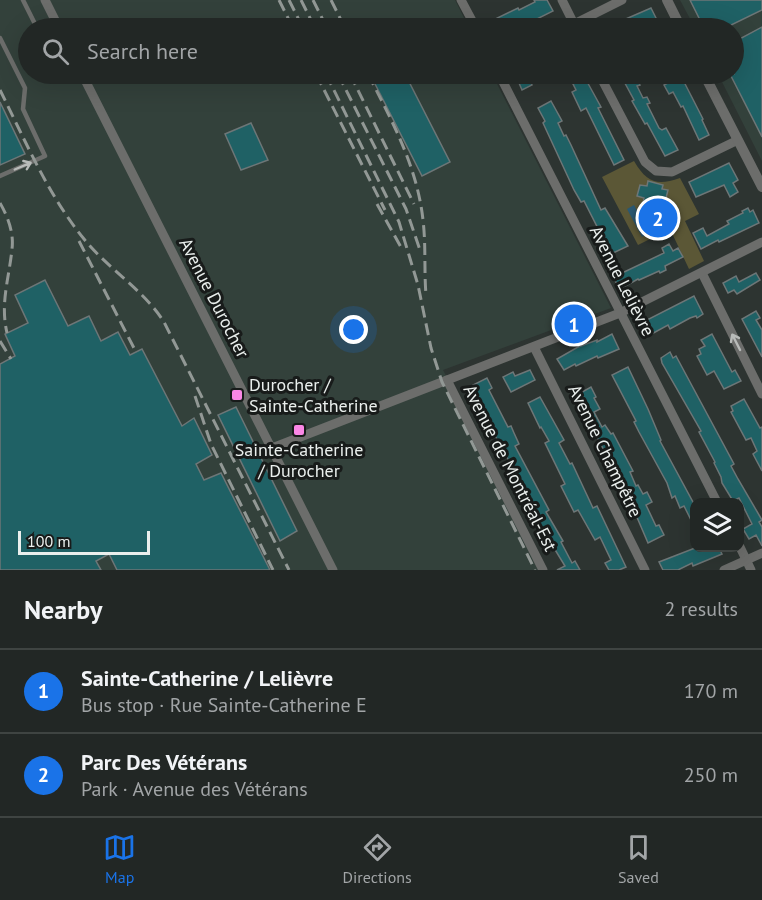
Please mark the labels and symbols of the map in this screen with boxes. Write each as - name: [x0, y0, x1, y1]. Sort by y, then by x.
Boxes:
- one-way arrow: [13, 160, 31, 171]
- pin: 2: [638, 196, 678, 240]
- street label: Avenue Lelièvre: [585, 222, 660, 340]
- street label: Avenue Durocher: [174, 234, 255, 362]
- pin: 1: [554, 302, 594, 346]
- your location: [339, 315, 368, 344]
- one-way arrow: [729, 333, 741, 351]
- place label: Durocher / Sainte-Catherine: [249, 373, 378, 417]
- street label: Avenue de Montréal-Est: [458, 381, 562, 555]
- street label: Avenue Champêtre: [563, 381, 648, 521]
- marker: Durocher / Sainte-Catherine: [230, 388, 244, 402]
- marker: Sainte-Catherine / Durocher: [292, 423, 306, 437]
- place label: Sainte-Catherine / Durocher: [235, 438, 363, 482]
- scale bar: [18, 528, 150, 556]

